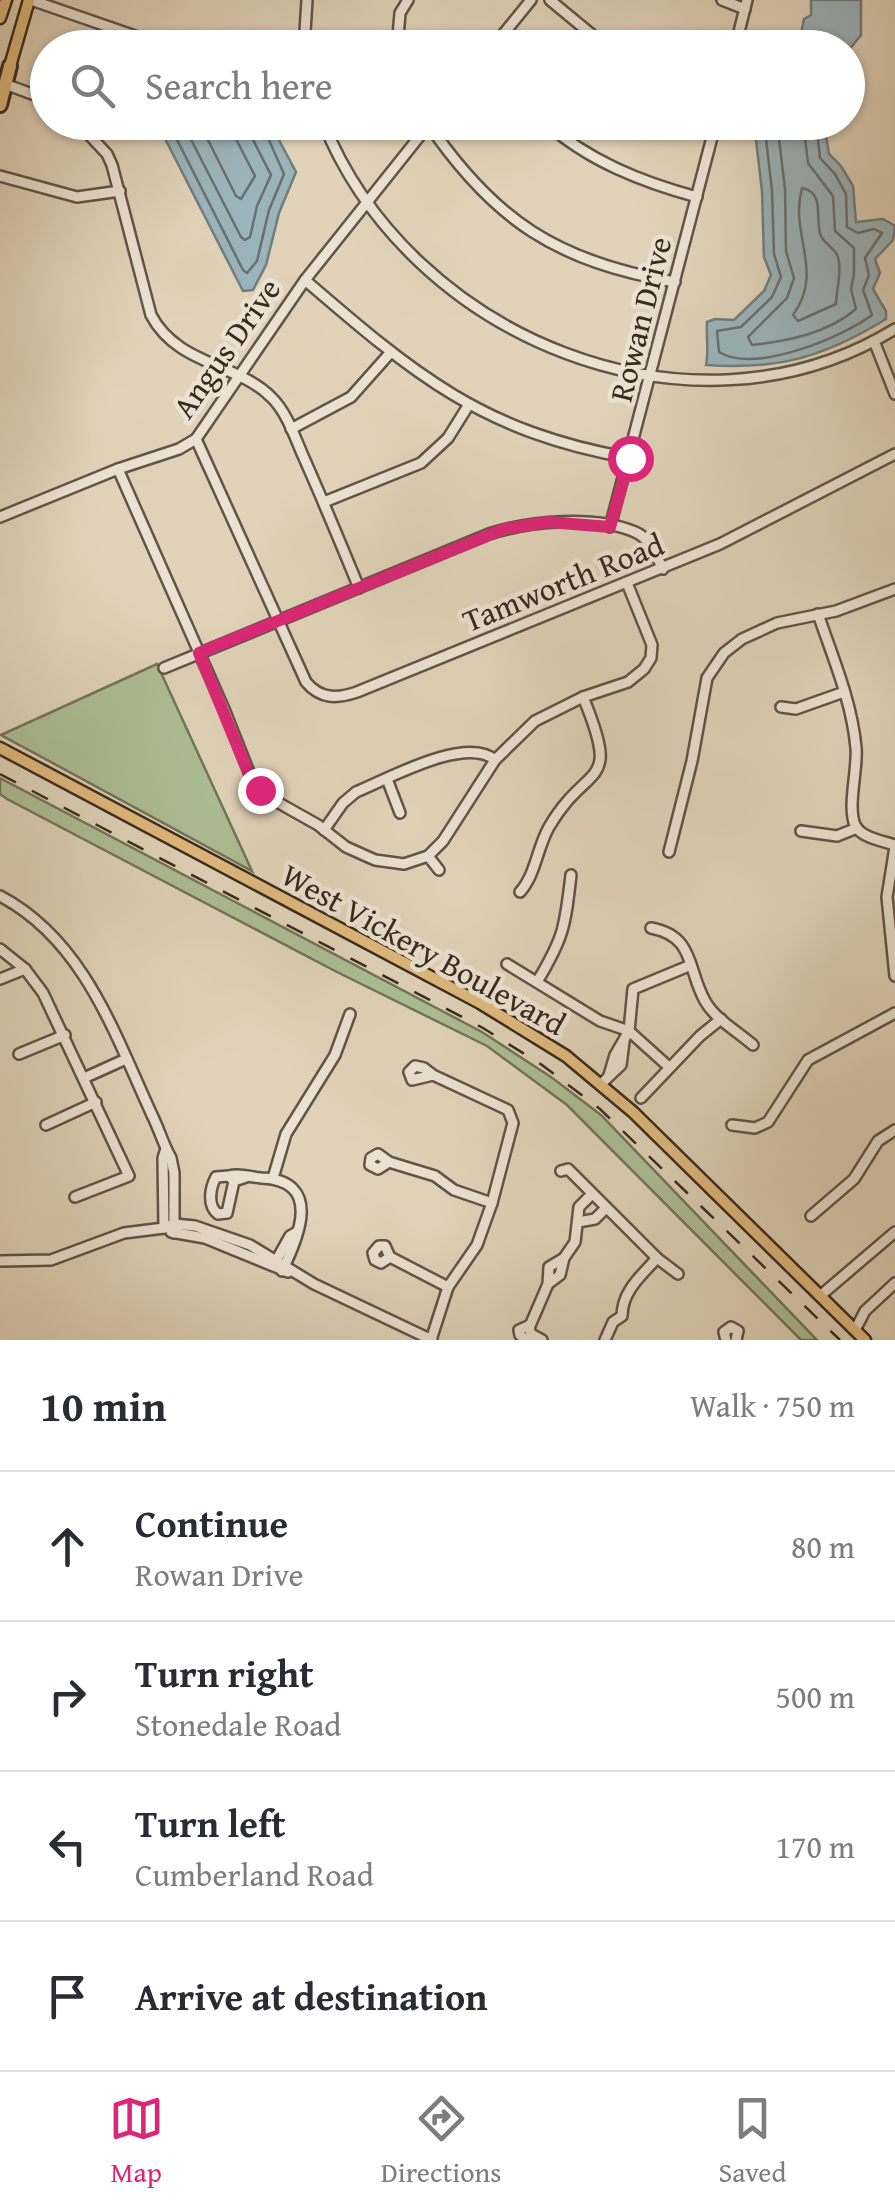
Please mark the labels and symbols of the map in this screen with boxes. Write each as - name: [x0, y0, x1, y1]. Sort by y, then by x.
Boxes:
- street label: Rowan Drive: [597, 232, 683, 406]
- street label: Angus Drive: [160, 268, 292, 428]
- route start: [608, 436, 654, 482]
- street label: Tamworth Road: [455, 520, 671, 644]
- route end: [238, 768, 284, 814]
- street label: West Vickery Boulevard: [273, 851, 575, 1047]

